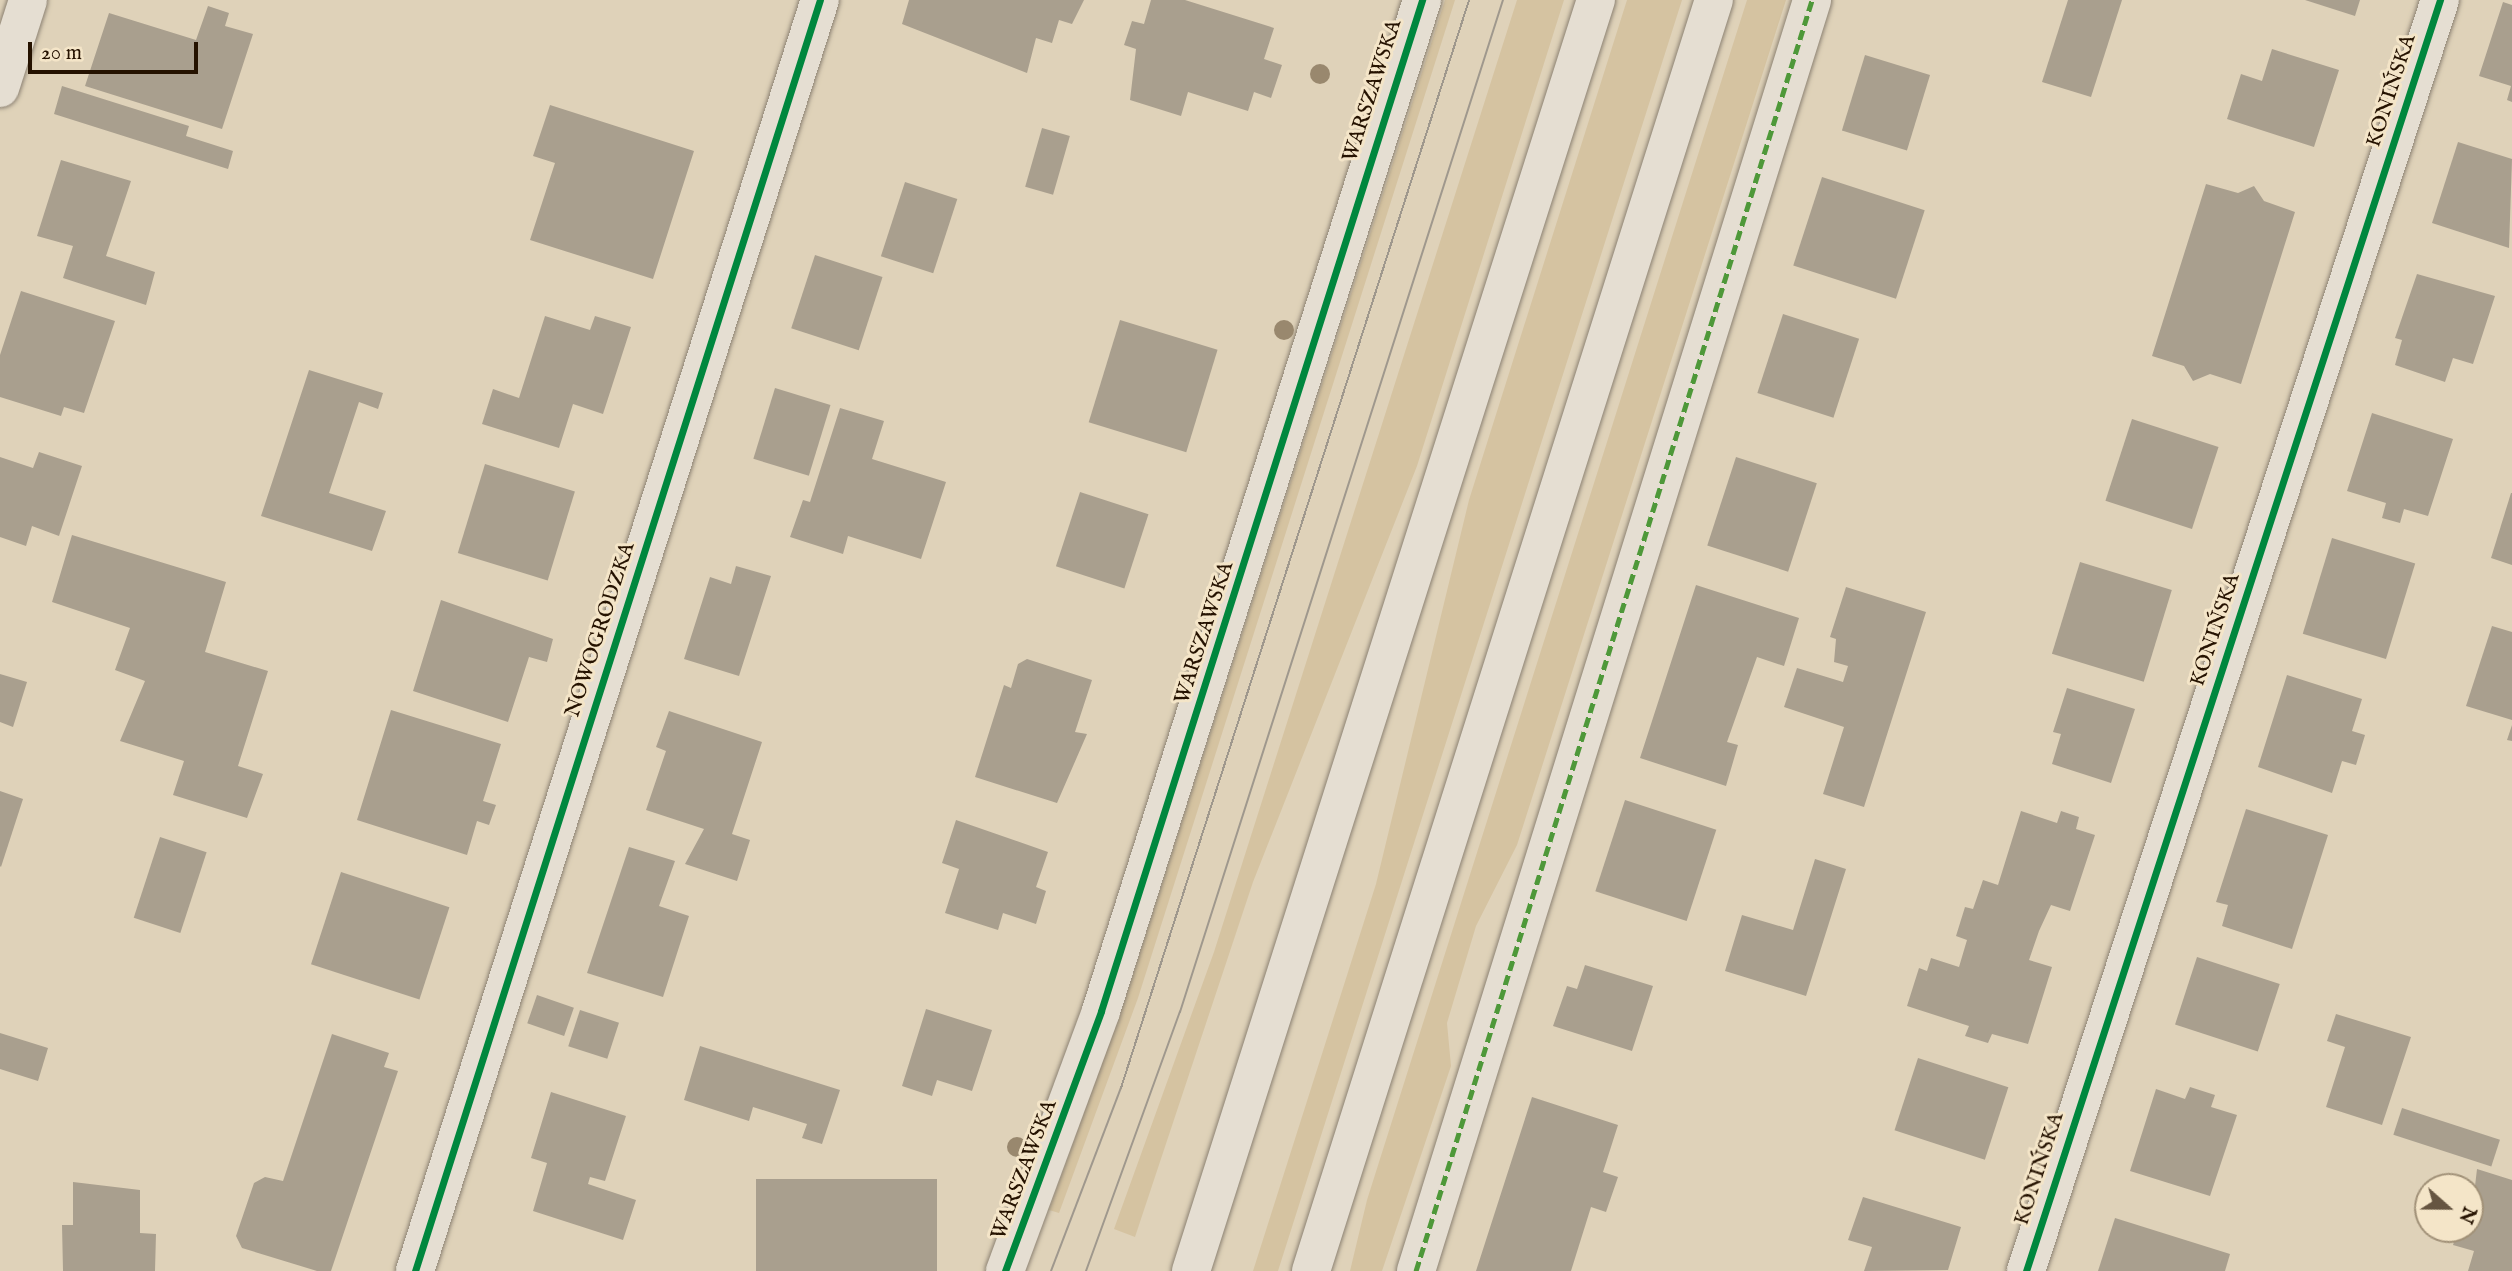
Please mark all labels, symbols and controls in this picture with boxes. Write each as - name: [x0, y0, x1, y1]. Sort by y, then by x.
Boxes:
- street label: WARSZAWSKA: [1338, 17, 1408, 165]
- scale bar: [32, 28, 201, 72]
- street label: KONIŃSKA: [2362, 31, 2422, 151]
- text: 20 m: [41, 40, 82, 67]
- street label: NOWOGRODZKA: [561, 539, 641, 721]
- street label: WARSZAWSKA: [1170, 559, 1240, 707]
- street label: KONIŃSKA: [2186, 570, 2246, 690]
- street label: WARSZAWSKA: [987, 1096, 1063, 1244]
- street label: KONIŃSKA: [2010, 1109, 2070, 1229]
- north arrow: [2414, 1173, 2484, 1243]
- text: N: [2453, 1203, 2481, 1227]

